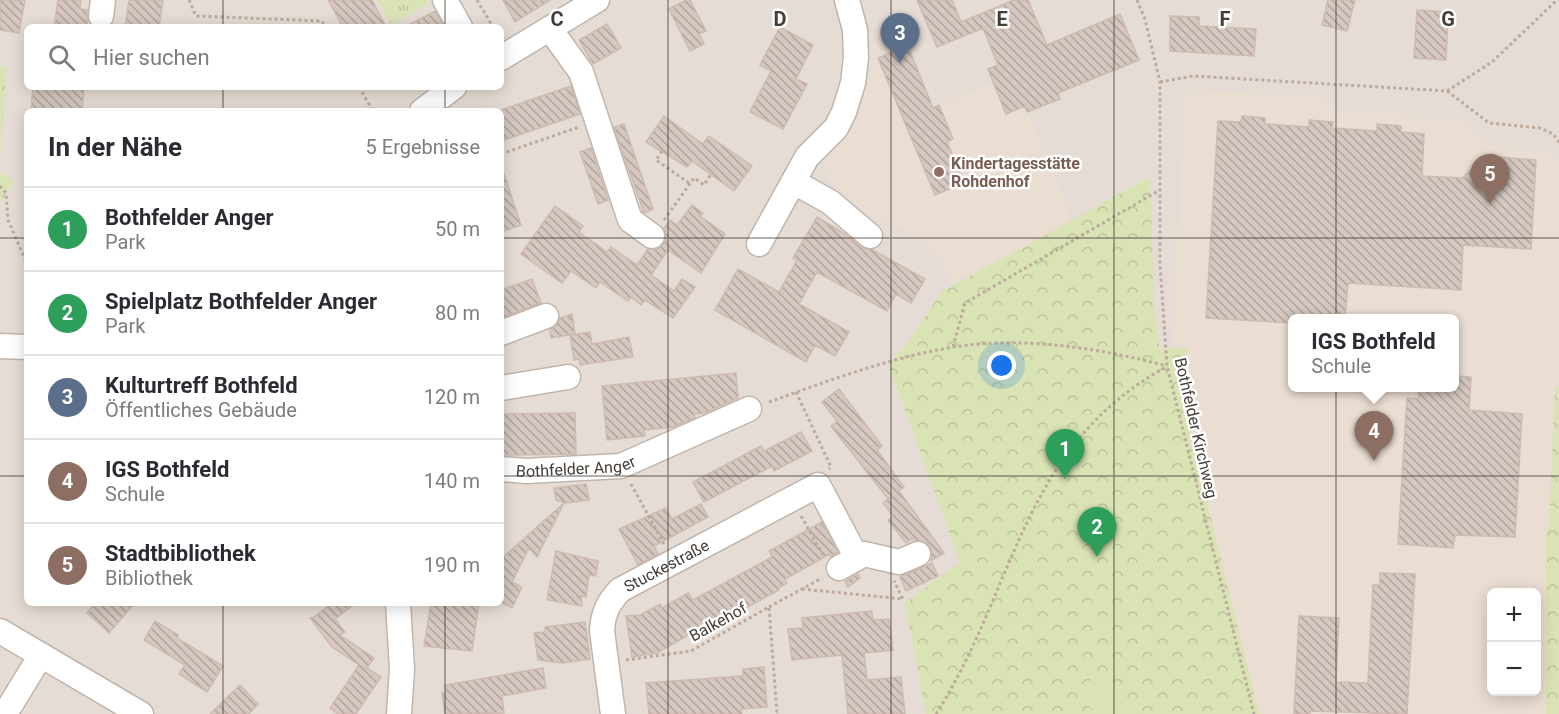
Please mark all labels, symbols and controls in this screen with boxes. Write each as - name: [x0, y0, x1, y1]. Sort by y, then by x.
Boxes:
- text: C: [550, 7, 564, 31]
- text: D: [774, 7, 787, 31]
- text: E: [996, 7, 1008, 31]
- text: F: [1220, 7, 1231, 31]
- text: G: [1441, 7, 1455, 31]
- pin: 3: [880, 14, 920, 63]
- search box: [24, 24, 504, 90]
- icon: search: [45, 41, 78, 74]
- text: Hier suchen: [93, 45, 210, 70]
- text: In der Nähe: [48, 132, 182, 162]
- text: 5 Ergebnisse: [366, 135, 480, 159]
- place label: Kindertagesstätte Rohdenhof: [951, 154, 1080, 191]
- pin: 5: [1470, 154, 1510, 204]
- marker: Kindertagesstätte Rohdenhof: [932, 165, 946, 179]
- text: Bothfelder Anger: [105, 205, 274, 230]
- text: 1: [62, 217, 73, 241]
- text: 50 m: [435, 217, 480, 241]
- text: Park: [105, 230, 145, 254]
- text: Spielplatz Bothfelder Anger: [105, 289, 377, 314]
- text: 2: [62, 301, 73, 325]
- text: 80 m: [435, 301, 480, 325]
- text: Park: [105, 314, 145, 338]
- popup: [1288, 314, 1459, 392]
- text: IGS Bothfeld: [1311, 329, 1436, 354]
- your location: [987, 351, 1016, 380]
- text: Schule: [1311, 354, 1371, 378]
- street label: Bothfelder Kirchweg: [1171, 356, 1221, 500]
- text: Kulturtreff Bothfeld: [105, 373, 298, 398]
- text: 3: [62, 385, 73, 409]
- text: 120 m: [424, 385, 480, 409]
- text: Öffentliches Gebäude: [105, 398, 297, 422]
- pin: 4: [1354, 412, 1394, 461]
- pin: 1: [1046, 430, 1084, 479]
- street label: Bothfelder Anger: [515, 451, 639, 480]
- text: IGS Bothfeld: [105, 457, 229, 482]
- text: 4: [62, 469, 73, 493]
- text: 140 m: [424, 469, 480, 493]
- text: Schule: [105, 482, 165, 506]
- pin: 2: [1078, 508, 1116, 557]
- street label: Stuckestraße: [620, 535, 712, 596]
- text: Stadtbibliothek: [105, 541, 256, 566]
- text: 5: [62, 553, 73, 577]
- text: 190 m: [424, 553, 480, 577]
- text: Bibliothek: [105, 566, 193, 590]
- map controls: [1487, 588, 1541, 696]
- button: +: [1487, 588, 1541, 642]
- street label: Balkehof: [686, 598, 750, 645]
- button: −: [1487, 642, 1541, 696]

